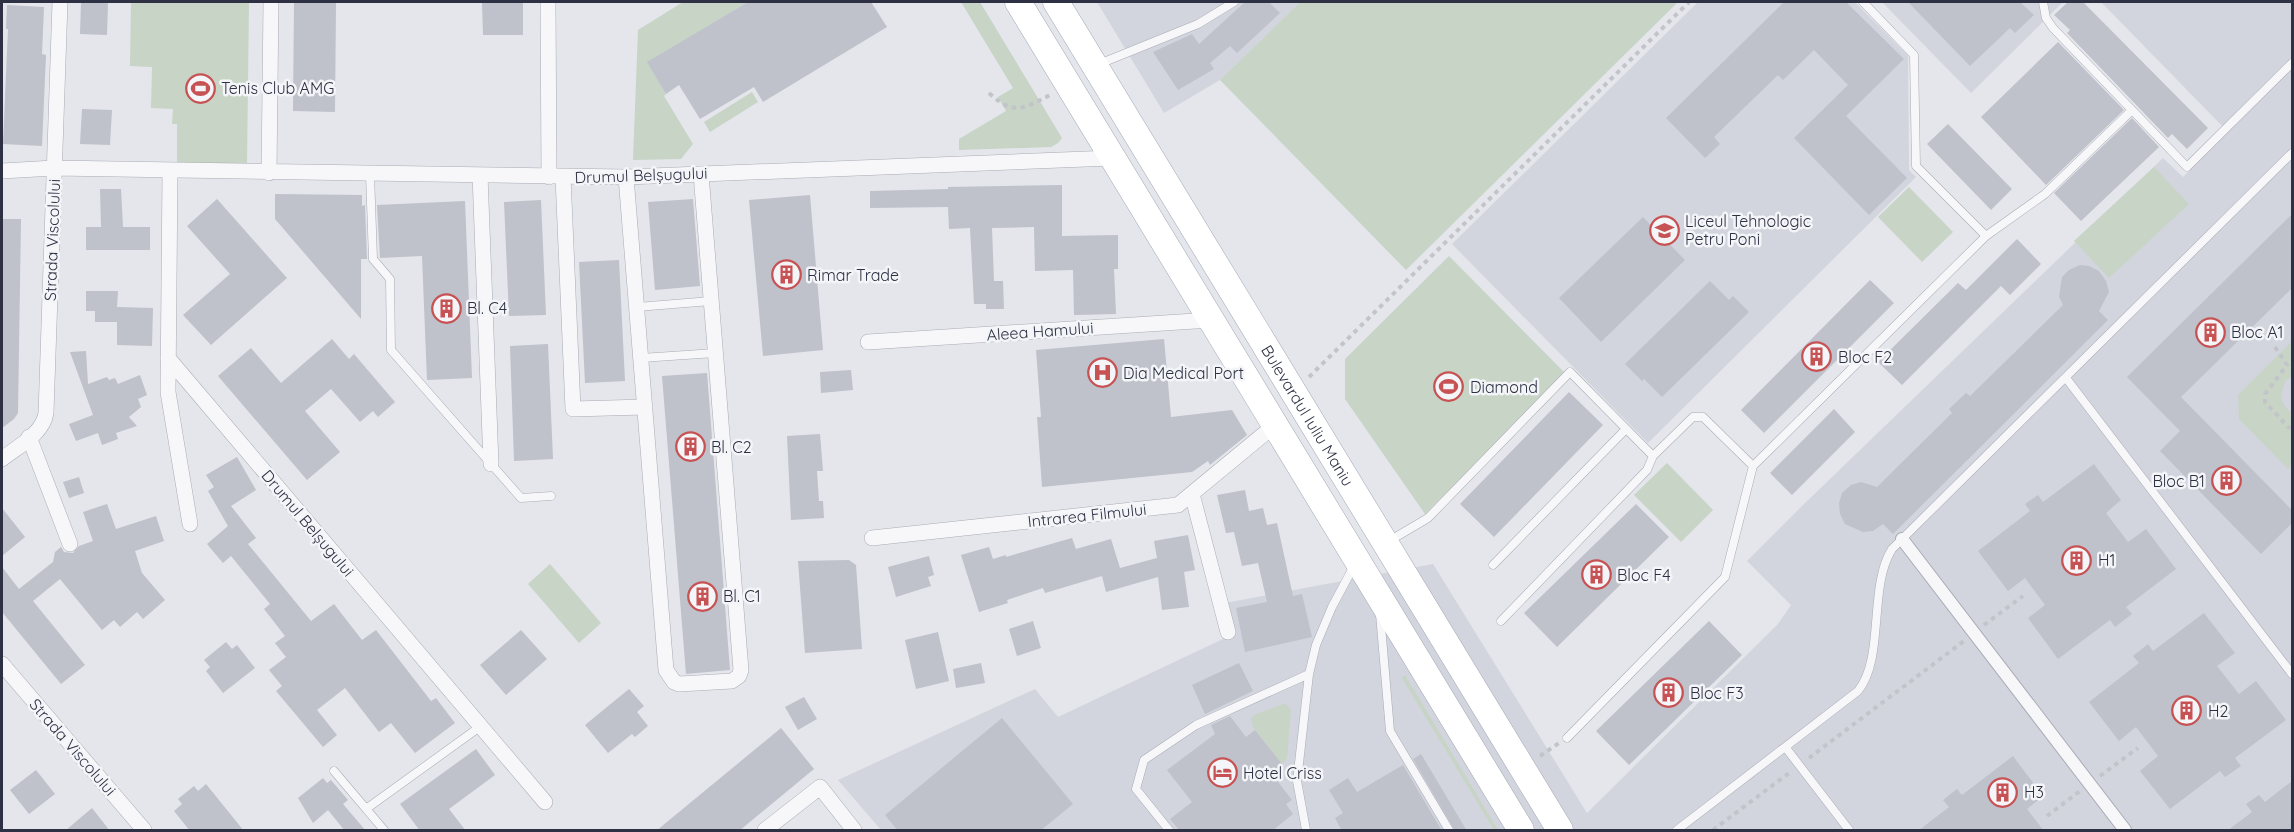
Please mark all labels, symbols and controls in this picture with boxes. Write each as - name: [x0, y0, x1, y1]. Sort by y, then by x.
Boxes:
- sports icon: Tenis Club AMG: [184, 72, 216, 104]
- place label: Tenis Club AMG: [221, 78, 334, 98]
- street label: Drumul Belșugului: [574, 163, 708, 187]
- street label: Strada Viscolului: [40, 179, 64, 301]
- place label: Liceul Tehnologic Petru Poni: [1685, 211, 1811, 249]
- school or university icon: Liceul Tehnologic Petru Poni: [1648, 214, 1680, 246]
- building icon: Rimar Trade: [770, 259, 802, 291]
- place label: Rimar Trade: [807, 265, 899, 285]
- building icon: Bl. C4: [430, 292, 462, 324]
- place label: Bl. C4: [467, 298, 507, 318]
- building icon: Bloc A1: [2194, 316, 2226, 348]
- street label: Aleea Hamului: [986, 317, 1094, 345]
- place label: Bloc A1: [2231, 322, 2283, 342]
- street label: Bulevardul Iuliu Maniu: [1257, 341, 1358, 490]
- building icon: Bloc F2: [1801, 341, 1833, 373]
- place label: Bloc F2: [1838, 347, 1892, 367]
- hospital icon: Dia Medical Port: [1086, 357, 1118, 389]
- place label: Dia Medical Port: [1123, 363, 1244, 383]
- sports icon: Diamond: [1433, 371, 1465, 403]
- place label: Diamond: [1470, 377, 1538, 397]
- building icon: Bl. C2: [674, 431, 706, 463]
- place label: Bl. C2: [711, 437, 752, 457]
- building icon: Bloc B1: [2210, 465, 2242, 497]
- street label: Drumul Belșugului: [258, 466, 358, 580]
- place label: Bloc B1: [2152, 471, 2205, 491]
- street label: Intrarea Filmului: [1027, 499, 1147, 531]
- building icon: H1: [2061, 544, 2093, 576]
- place label: H1: [2098, 550, 2115, 570]
- building icon: Bloc F4: [1580, 559, 1612, 591]
- place label: Bloc F4: [1617, 565, 1671, 585]
- building icon: Bl. C1: [686, 580, 718, 612]
- place label: Bl. C1: [723, 586, 761, 606]
- building icon: Bloc F3: [1653, 677, 1685, 709]
- place label: Bloc F3: [1690, 683, 1744, 703]
- street label: Strada Viscolului: [25, 694, 121, 800]
- building icon: H2: [2171, 695, 2203, 727]
- place label: H2: [2208, 701, 2229, 721]
- hotel icon: Hotel Criss: [1206, 757, 1238, 789]
- place label: Hotel Criss: [1243, 763, 1322, 783]
- building icon: H3: [1987, 776, 2019, 808]
- place label: H3: [2024, 782, 2044, 802]

